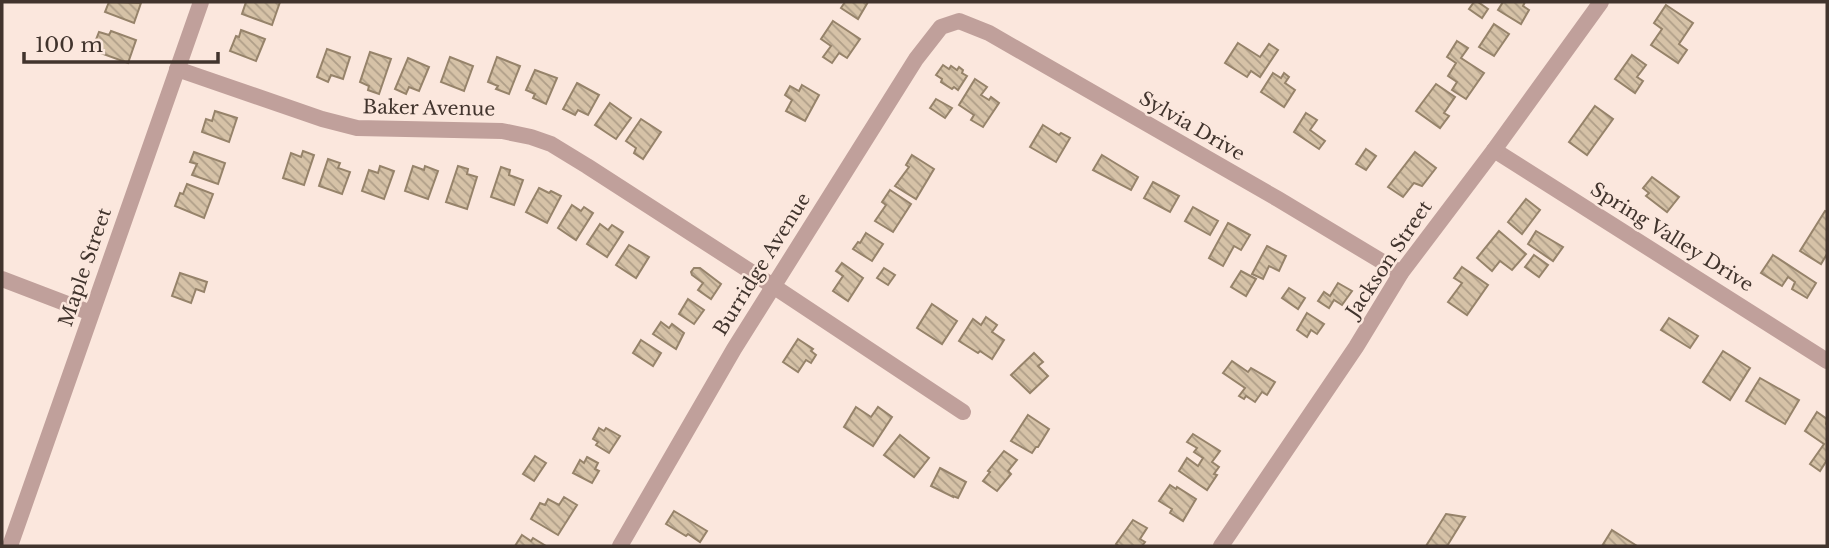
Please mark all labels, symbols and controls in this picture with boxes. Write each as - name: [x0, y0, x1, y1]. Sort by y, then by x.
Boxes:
- scale bar: [24, 21, 219, 65]
- text: 100 m: [35, 32, 103, 58]
- street label: Sylvia Drive: [1135, 87, 1249, 165]
- street label: Baker Avenue: [363, 95, 495, 121]
- street label: Spring Valley Drive: [1586, 178, 1758, 296]
- street label: Burridge Avenue: [709, 188, 815, 340]
- street label: Jackson Street: [1340, 196, 1437, 324]
- street label: Maple Street: [54, 204, 116, 329]

